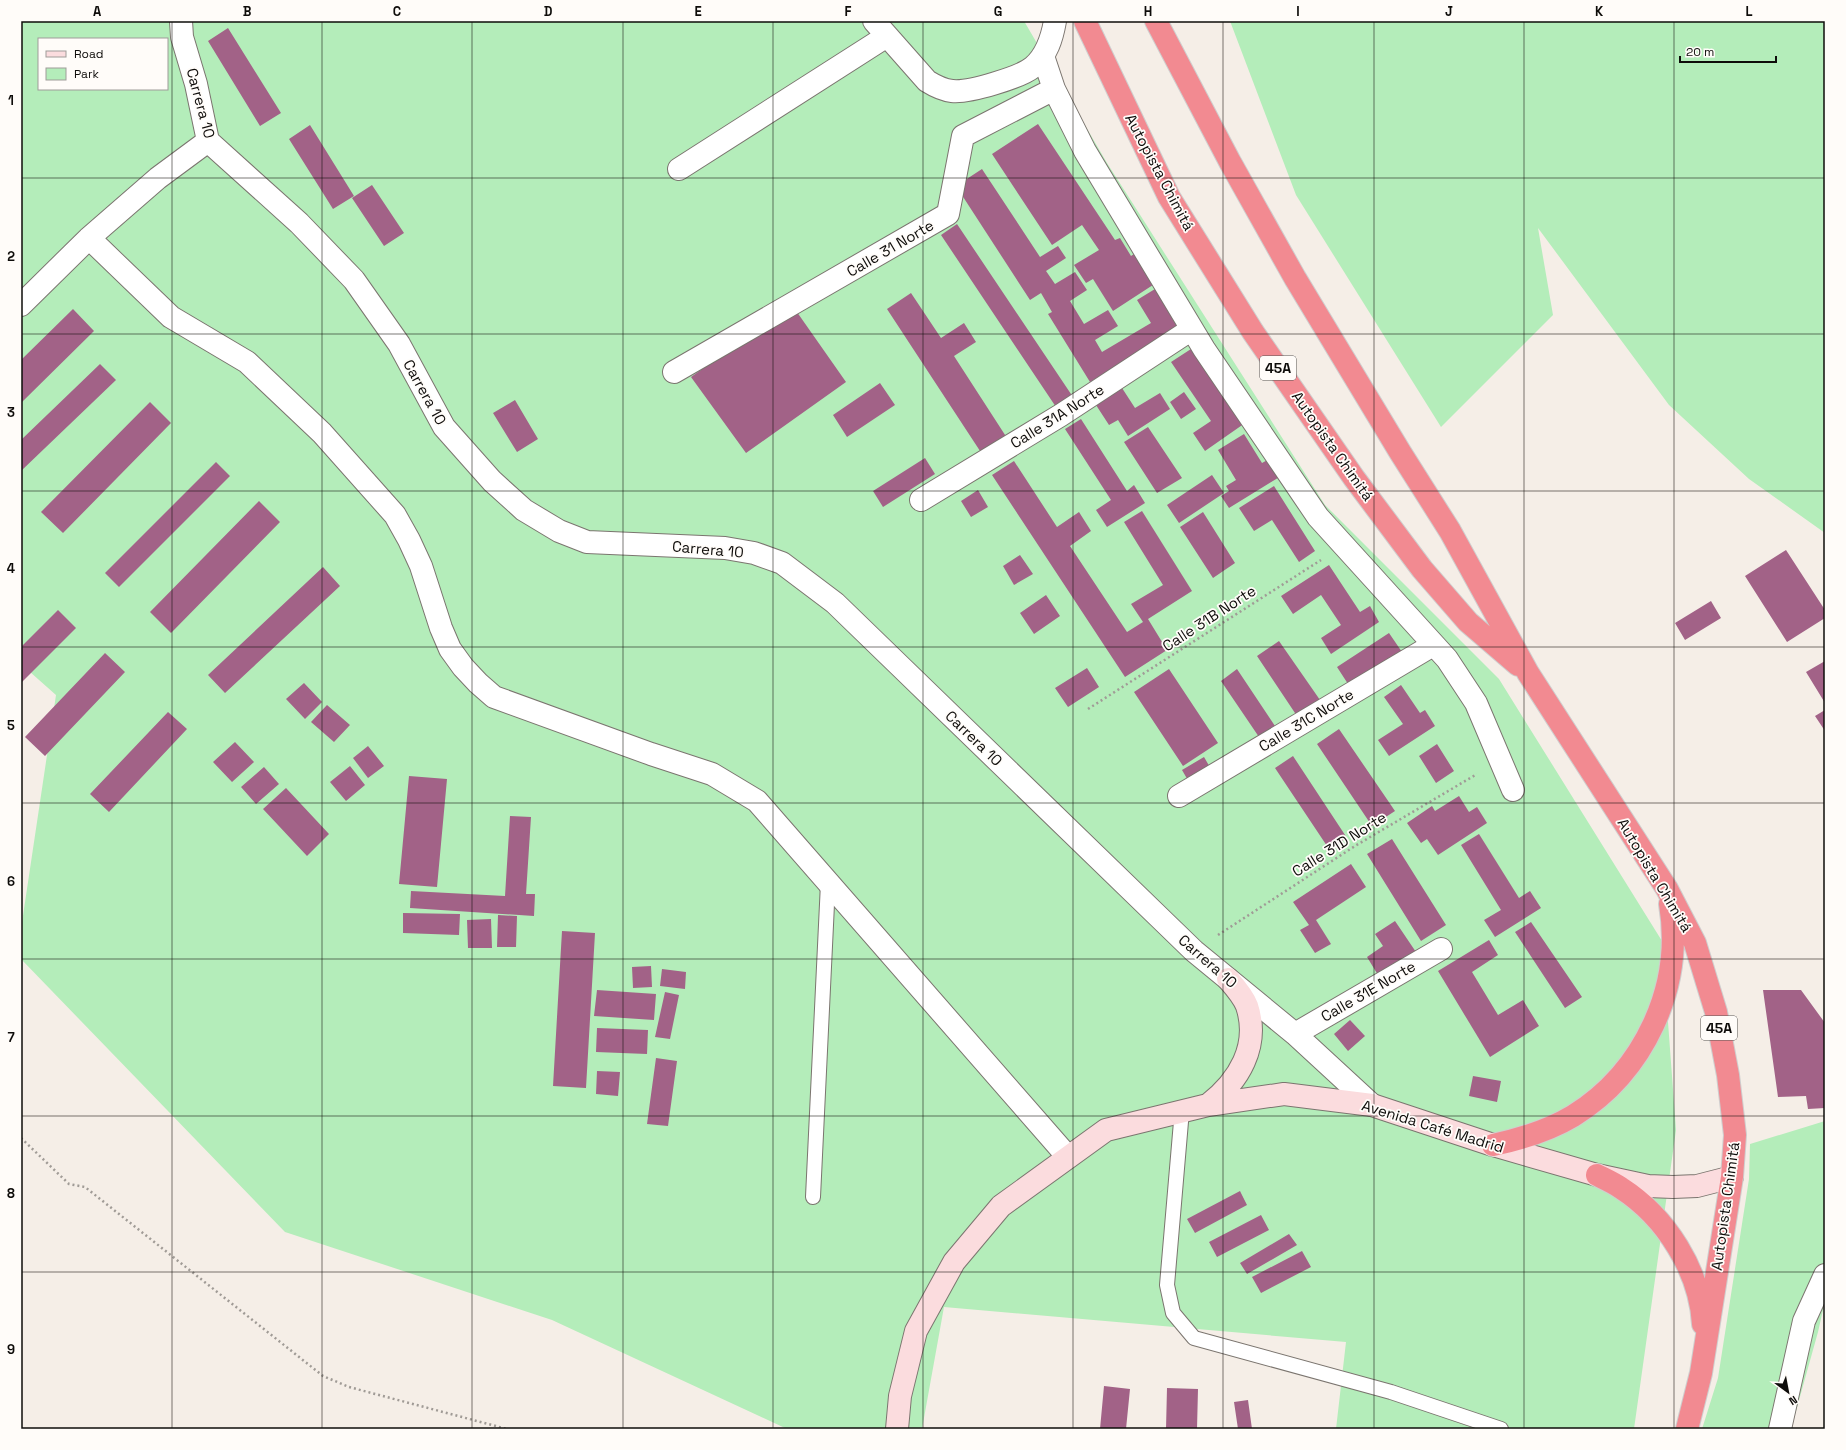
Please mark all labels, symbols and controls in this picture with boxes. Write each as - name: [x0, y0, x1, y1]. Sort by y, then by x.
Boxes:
- text: A: [93, 3, 102, 20]
- text: B: [243, 3, 252, 20]
- text: C: [393, 3, 401, 20]
- text: D: [544, 3, 553, 20]
- text: E: [694, 3, 702, 20]
- text: F: [845, 3, 852, 20]
- text: G: [994, 3, 1002, 20]
- text: H: [1144, 3, 1152, 20]
- text: I: [1296, 3, 1300, 20]
- text: J: [1445, 3, 1453, 20]
- text: K: [1595, 3, 1604, 20]
- text: L: [1745, 3, 1753, 20]
- legend: [38, 38, 168, 90]
- scale bar: [1680, 38, 1776, 64]
- text: 20 m: [1686, 44, 1714, 60]
- text: Road: [74, 46, 103, 62]
- text: Park: [74, 66, 99, 82]
- street label: Carrera 10: [183, 66, 219, 140]
- text: 1: [8, 92, 14, 109]
- street label: Autopista Chimitá: [1121, 110, 1199, 234]
- street label: Calle 31 Norte: [843, 215, 937, 281]
- text: 2: [7, 248, 15, 265]
- street label: Carrera 10: [399, 356, 451, 428]
- road number: 45A: [1260, 356, 1296, 380]
- street label: Calle 31A Norte: [1007, 380, 1107, 452]
- street label: Autopista Chimitá: [1288, 388, 1378, 505]
- text: 3: [7, 404, 15, 421]
- street label: Carrera 10: [671, 536, 745, 562]
- text: 4: [7, 560, 15, 577]
- street label: Calle 31B Norte: [1159, 581, 1259, 655]
- street label: Calle 31C Norte: [1255, 684, 1357, 756]
- street label: Carrera 10: [942, 706, 1006, 770]
- text: 5: [7, 717, 15, 734]
- street label: Calle 31D Norte: [1288, 807, 1390, 881]
- street label: Autopista Chimitá: [1614, 815, 1697, 936]
- text: 6: [7, 873, 15, 890]
- street label: Carrera 10: [1175, 930, 1241, 992]
- street label: Calle 31E Norte: [1317, 956, 1419, 1026]
- road number: 45A: [1701, 1016, 1737, 1040]
- text: 7: [7, 1029, 15, 1046]
- street label: Avenida Café Madrid: [1360, 1095, 1506, 1157]
- street label: Autopista Chimitá: [1707, 1140, 1743, 1271]
- text: 8: [7, 1185, 15, 1202]
- text: 9: [7, 1341, 15, 1358]
- north arrow: [1768, 1372, 1808, 1412]
- text: N: [1786, 1393, 1800, 1408]

